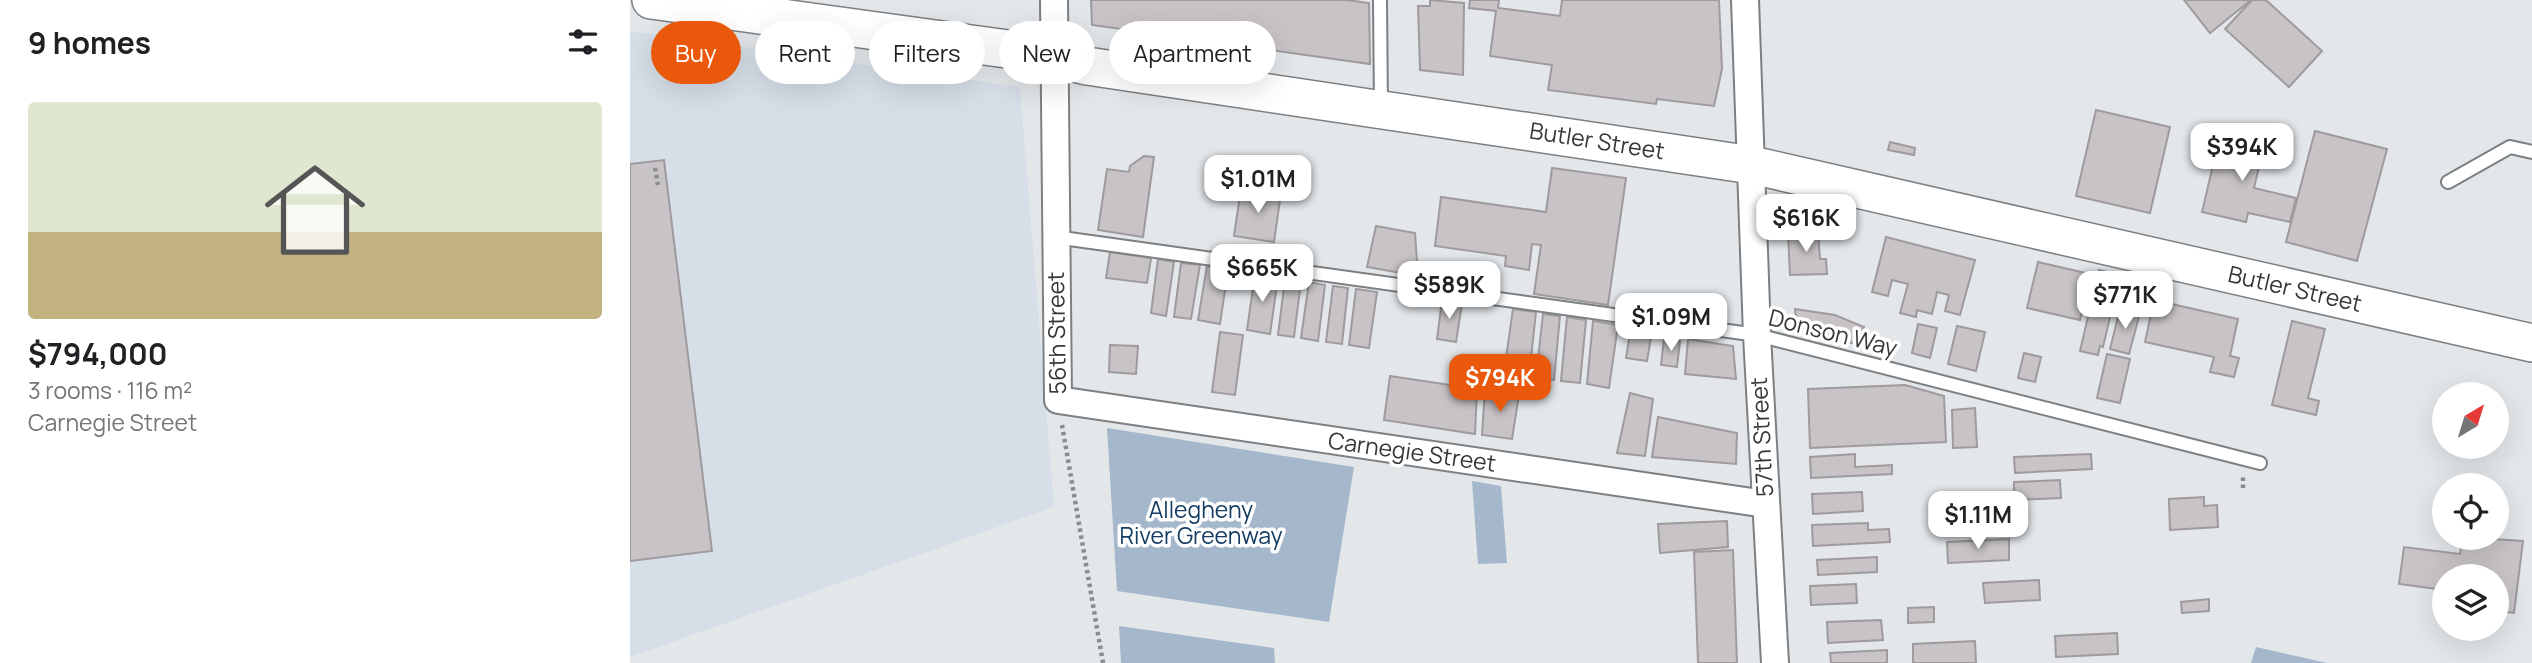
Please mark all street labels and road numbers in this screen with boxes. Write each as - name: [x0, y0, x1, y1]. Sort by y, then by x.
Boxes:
- street label: Butler Street: [1527, 114, 1667, 166]
- street label: Butler Street: [2225, 257, 2365, 319]
- street label: 56th Street: [1039, 271, 1073, 395]
- street label: Donson Way: [1766, 301, 1901, 363]
- street label: 57th Street: [1742, 376, 1780, 498]
- street label: Carnegie Street: [1326, 423, 1498, 479]

